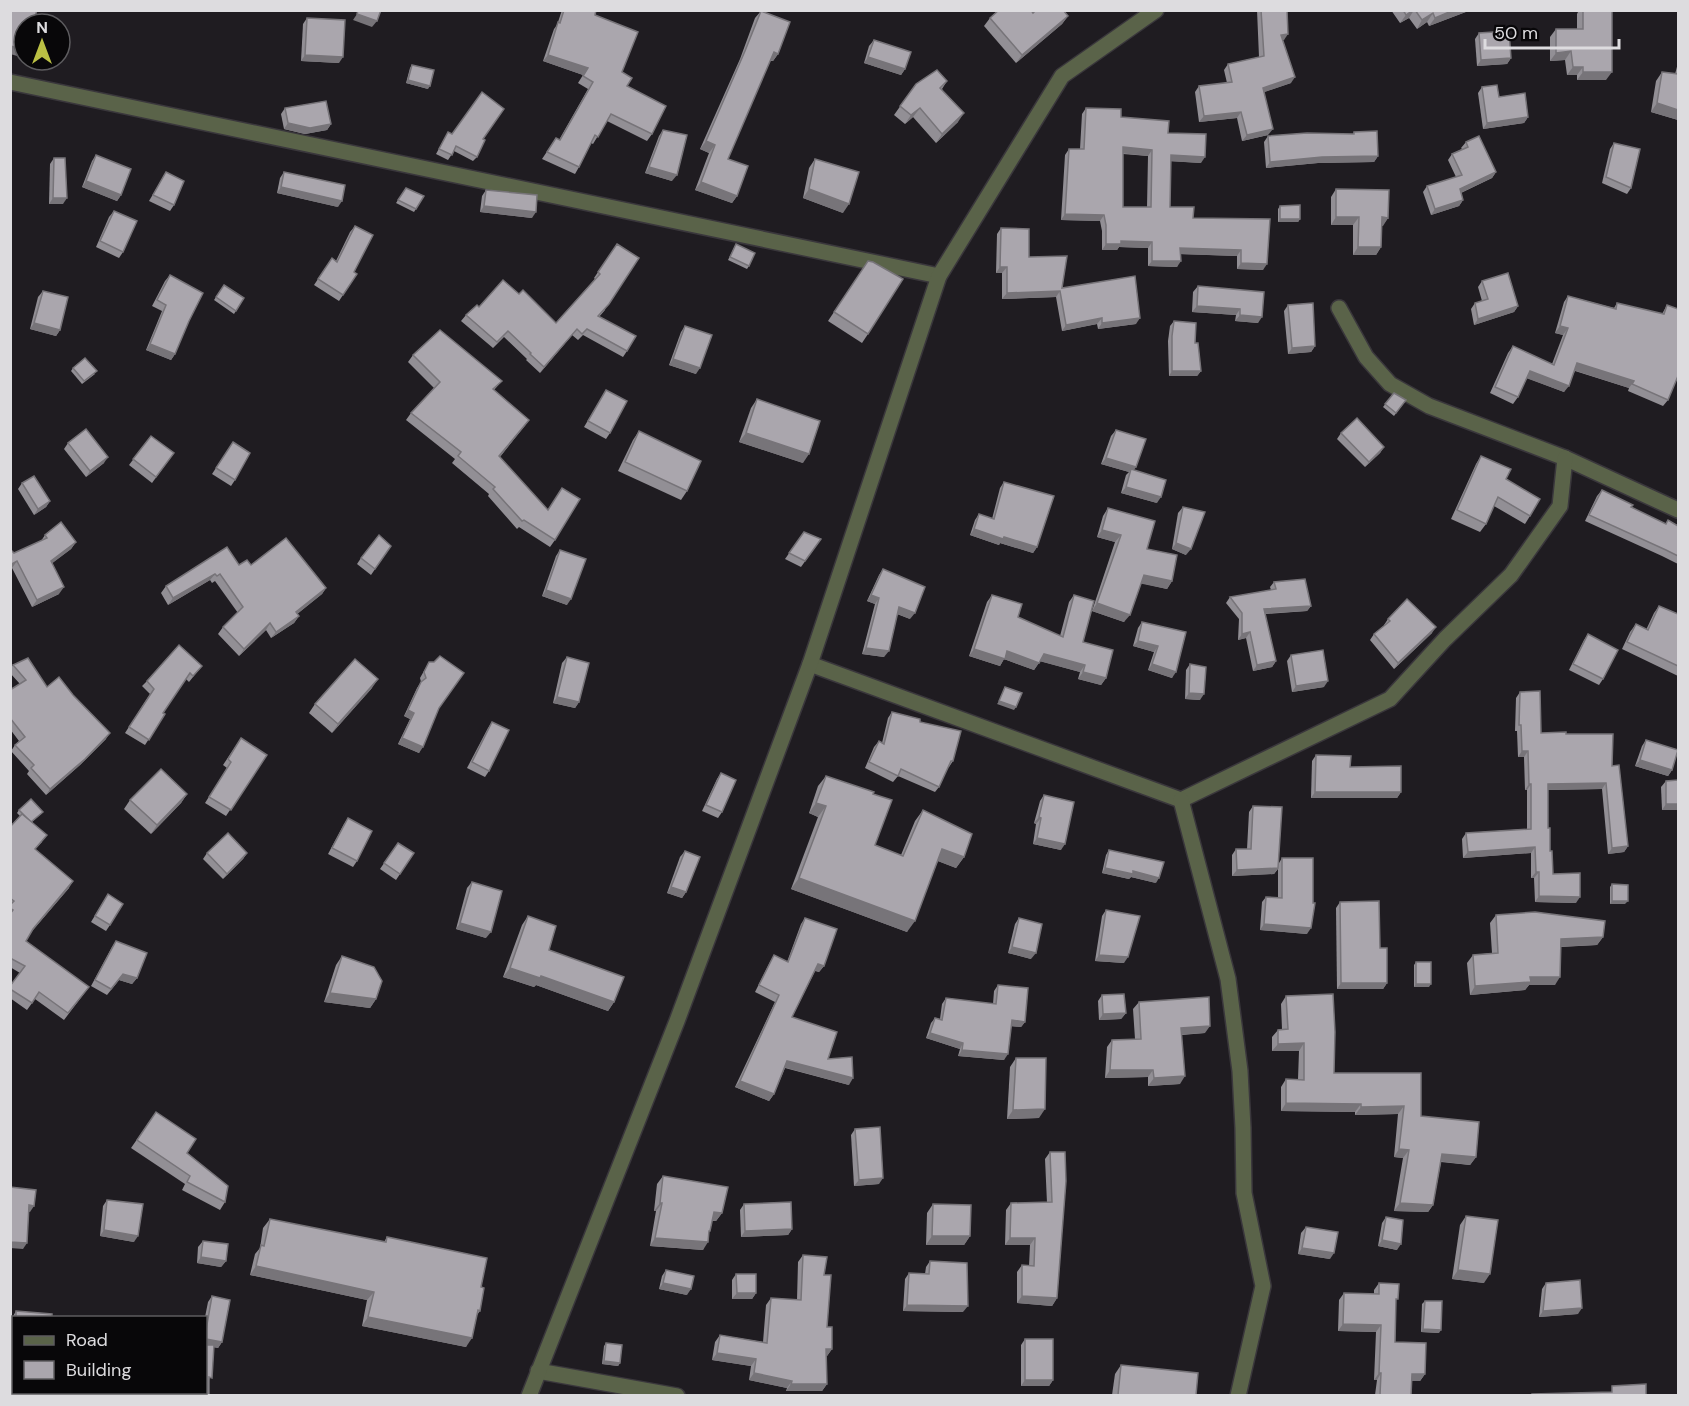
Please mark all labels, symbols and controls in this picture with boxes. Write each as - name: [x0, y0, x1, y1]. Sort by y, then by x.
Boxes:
- north arrow: [12, 12, 72, 72]
- scale bar: [1485, 12, 1618, 50]
- text: N: [36, 17, 48, 38]
- text: 50 m: [1494, 21, 1538, 45]
- legend: [12, 1316, 207, 1394]
- text: Road: [66, 1328, 108, 1352]
- text: Building: [66, 1358, 131, 1382]

